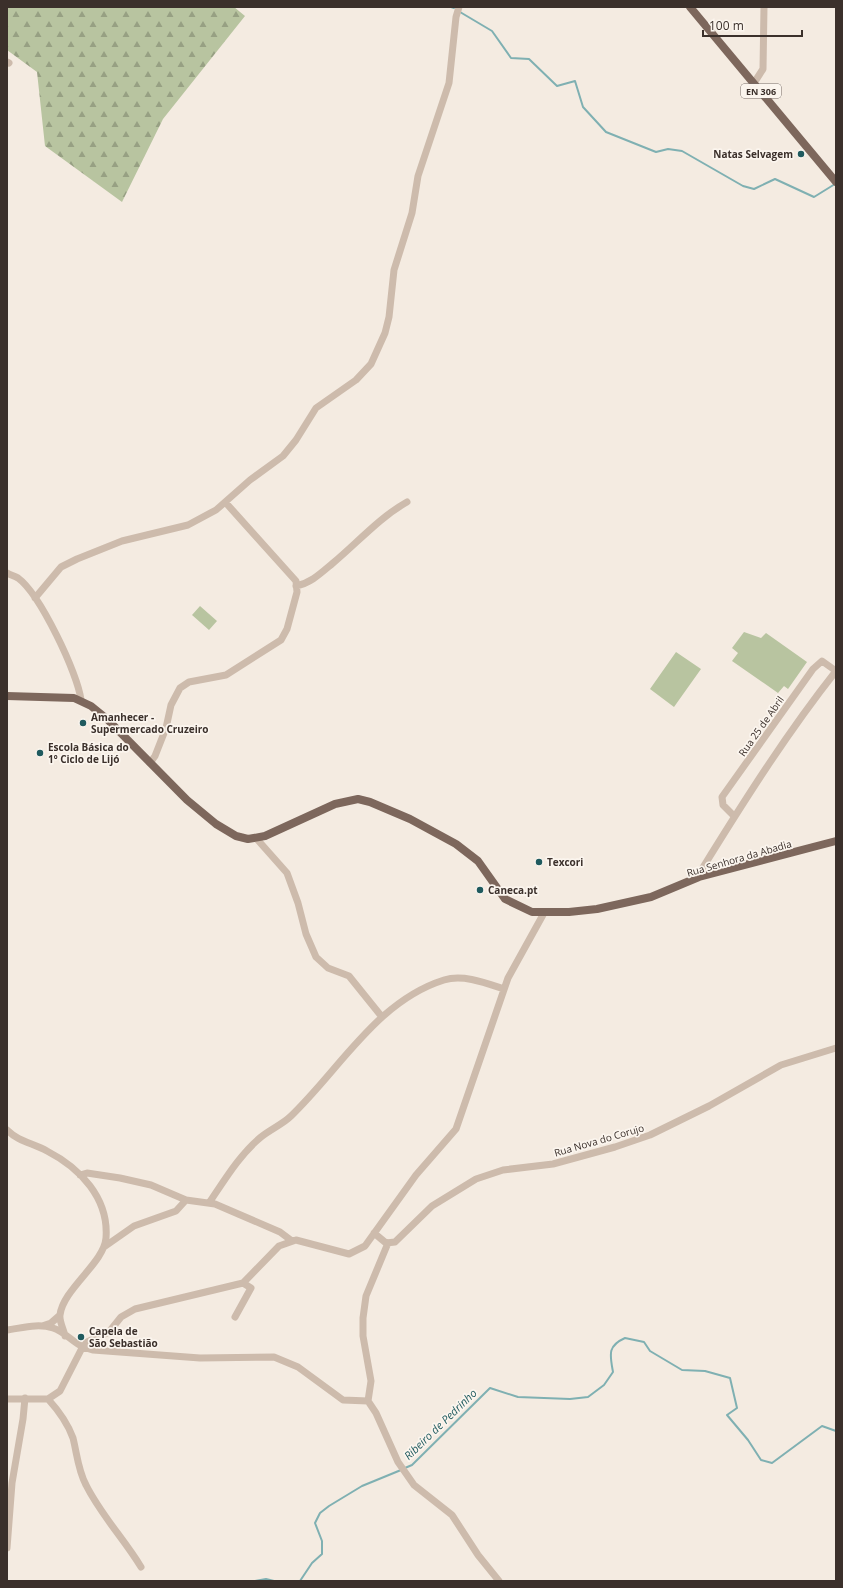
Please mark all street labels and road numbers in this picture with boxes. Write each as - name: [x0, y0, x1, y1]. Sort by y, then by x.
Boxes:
- road number: EN 306: [741, 84, 781, 98]
- street label: Rua 25 de Abril: [735, 693, 787, 759]
- street label: Rua Senhora da Abadia: [685, 836, 793, 880]
- street label: Rua Nova do Corujo: [552, 1120, 646, 1160]

